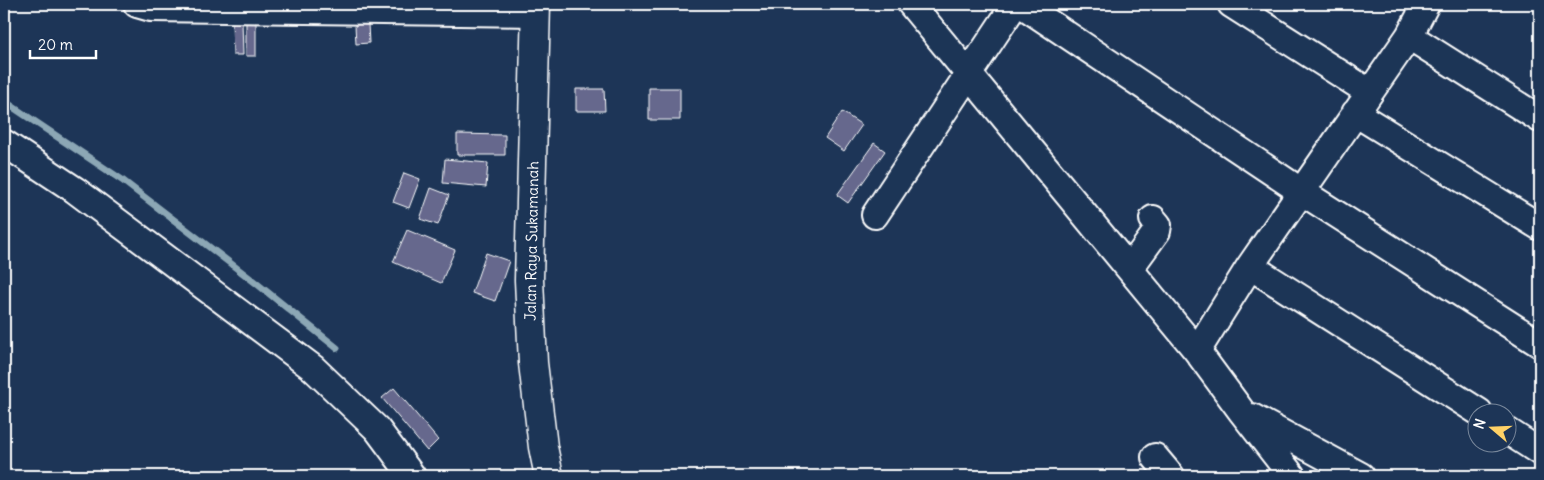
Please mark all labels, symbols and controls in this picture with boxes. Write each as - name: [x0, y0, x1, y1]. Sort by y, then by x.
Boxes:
- scale bar: [30, 28, 96, 60]
- text: 20 m: [38, 35, 73, 54]
- street label: Jalan Raya Sukamanah: [521, 161, 542, 321]
- north arrow: [1466, 402, 1516, 452]
- text: N: [1470, 416, 1490, 431]

